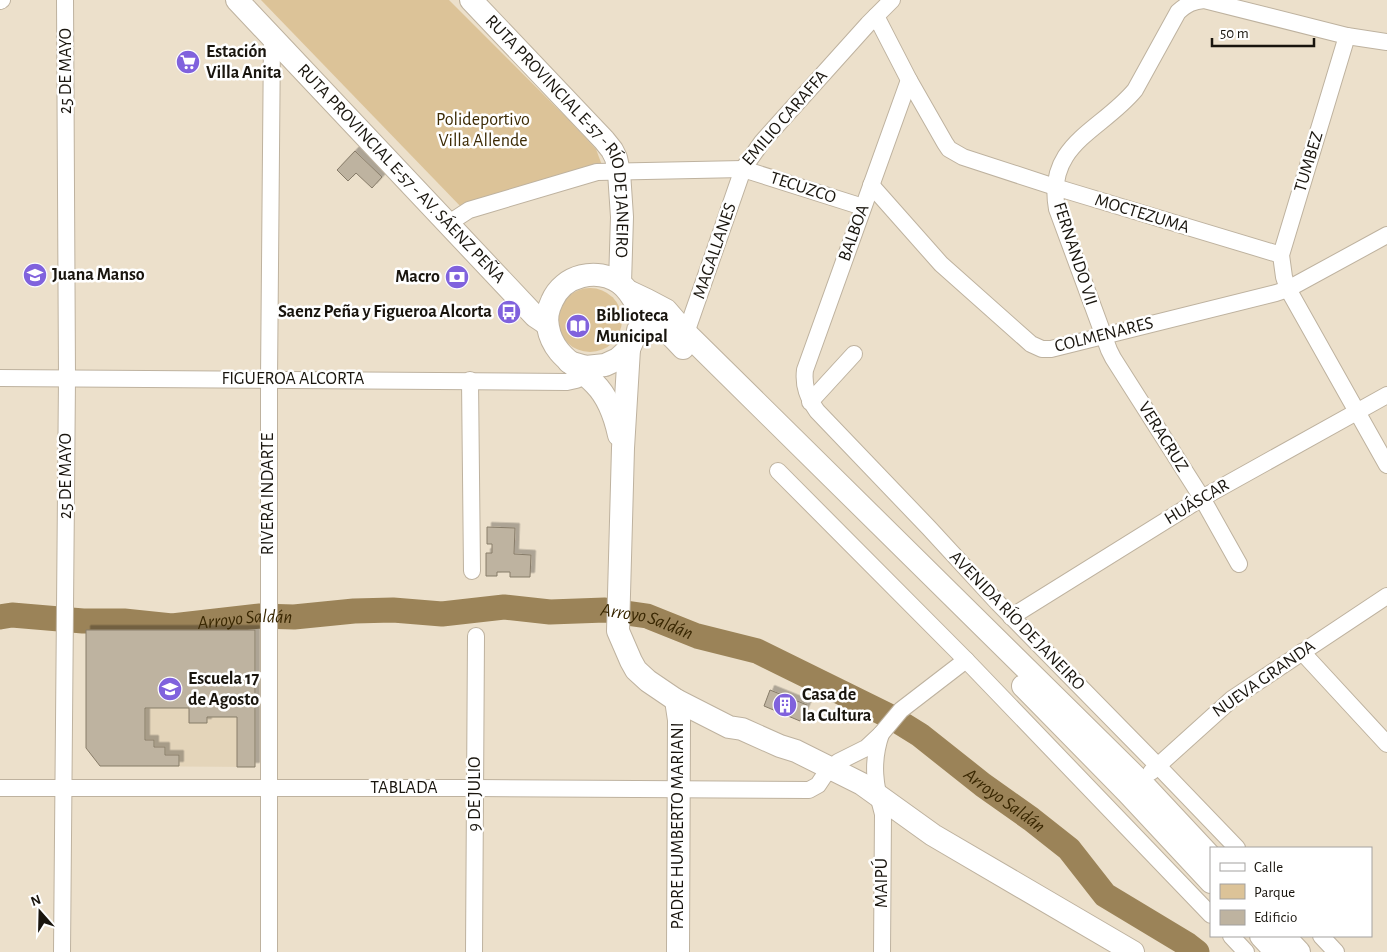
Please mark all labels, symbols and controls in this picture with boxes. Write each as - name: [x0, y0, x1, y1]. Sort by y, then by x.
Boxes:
- street label: RUTA PROVINCIAL E-57 - RÍO DE JANEIRO: [482, 12, 631, 258]
- scale bar: [1212, 15, 1314, 47]
- text: 50 m: [1220, 26, 1249, 41]
- street label: 25 DE MAYO: [57, 28, 75, 114]
- place label: Estación Villa Anita: [206, 43, 282, 82]
- supermarket icon: Estación Villa Anita: [175, 49, 201, 75]
- street label: RUTA PROVINCIAL E-57 - AV. SÁENZ PEÑA: [294, 61, 509, 287]
- street label: EMILIO CARAFFA: [739, 66, 831, 169]
- park label: Polideportivo Villa Allende: [436, 111, 530, 150]
- street label: TUMBEZ: [1291, 130, 1327, 194]
- street label: TECUZCO: [768, 169, 838, 207]
- street label: MOCTEZUMA: [1093, 191, 1192, 237]
- street label: FERNANDO VII: [1050, 200, 1100, 308]
- street label: MAGALLANES: [690, 201, 740, 301]
- street label: BALBOA: [835, 202, 873, 264]
- school or university icon: Juana Manso: [22, 262, 48, 288]
- bank icon: Macro: [444, 264, 470, 290]
- place label: Juana Manso: [52, 266, 145, 284]
- place label: Macro: [395, 268, 440, 286]
- bus stop icon: Saenz Peña y Figueroa Alcorta: [496, 299, 522, 325]
- place label: Saenz Peña y Figueroa Alcorta: [278, 303, 492, 321]
- place label: Biblioteca Municipal: [596, 307, 669, 346]
- library icon: Biblioteca Municipal: [565, 313, 591, 339]
- street label: COLMENARES: [1053, 314, 1155, 356]
- street label: FIGUEROA ALCORTA: [221, 370, 365, 388]
- street label: VERACRUZ: [1135, 399, 1191, 475]
- street label: RIVERA INDARTE: [259, 432, 277, 555]
- street label: 25 DE MAYO: [57, 433, 75, 519]
- street label: HUÁSCAR: [1160, 473, 1232, 528]
- street label: AVENIDA RÍO DE JANEIRO: [946, 546, 1090, 694]
- water label: Arroyo Saldán: [599, 600, 696, 643]
- water label: Arroyo Saldán: [195, 606, 293, 633]
- street label: NUEVA GRANDA: [1209, 637, 1319, 721]
- place label: Escuela 17 de Agosto: [188, 670, 259, 709]
- school or university icon: Escuela 17 de Agosto: [157, 676, 183, 702]
- place label: Casa de la Cultura: [802, 686, 872, 725]
- building icon: Casa de la Cultura: [772, 692, 798, 718]
- street label: PADRE HUMBERTO MARIANI: [669, 722, 687, 930]
- street label: 9 DE JULIO: [466, 757, 484, 832]
- water label: Arroyo Saldán: [960, 764, 1049, 836]
- street label: TABLADA: [370, 779, 438, 797]
- legend: [1210, 847, 1372, 937]
- street label: MAIPÚ: [870, 858, 891, 908]
- text: Calle: [1254, 860, 1283, 875]
- text: Parque: [1254, 885, 1295, 900]
- north arrow: [15, 887, 65, 937]
- text: N: [29, 892, 43, 909]
- text: Edificio: [1254, 910, 1297, 925]

